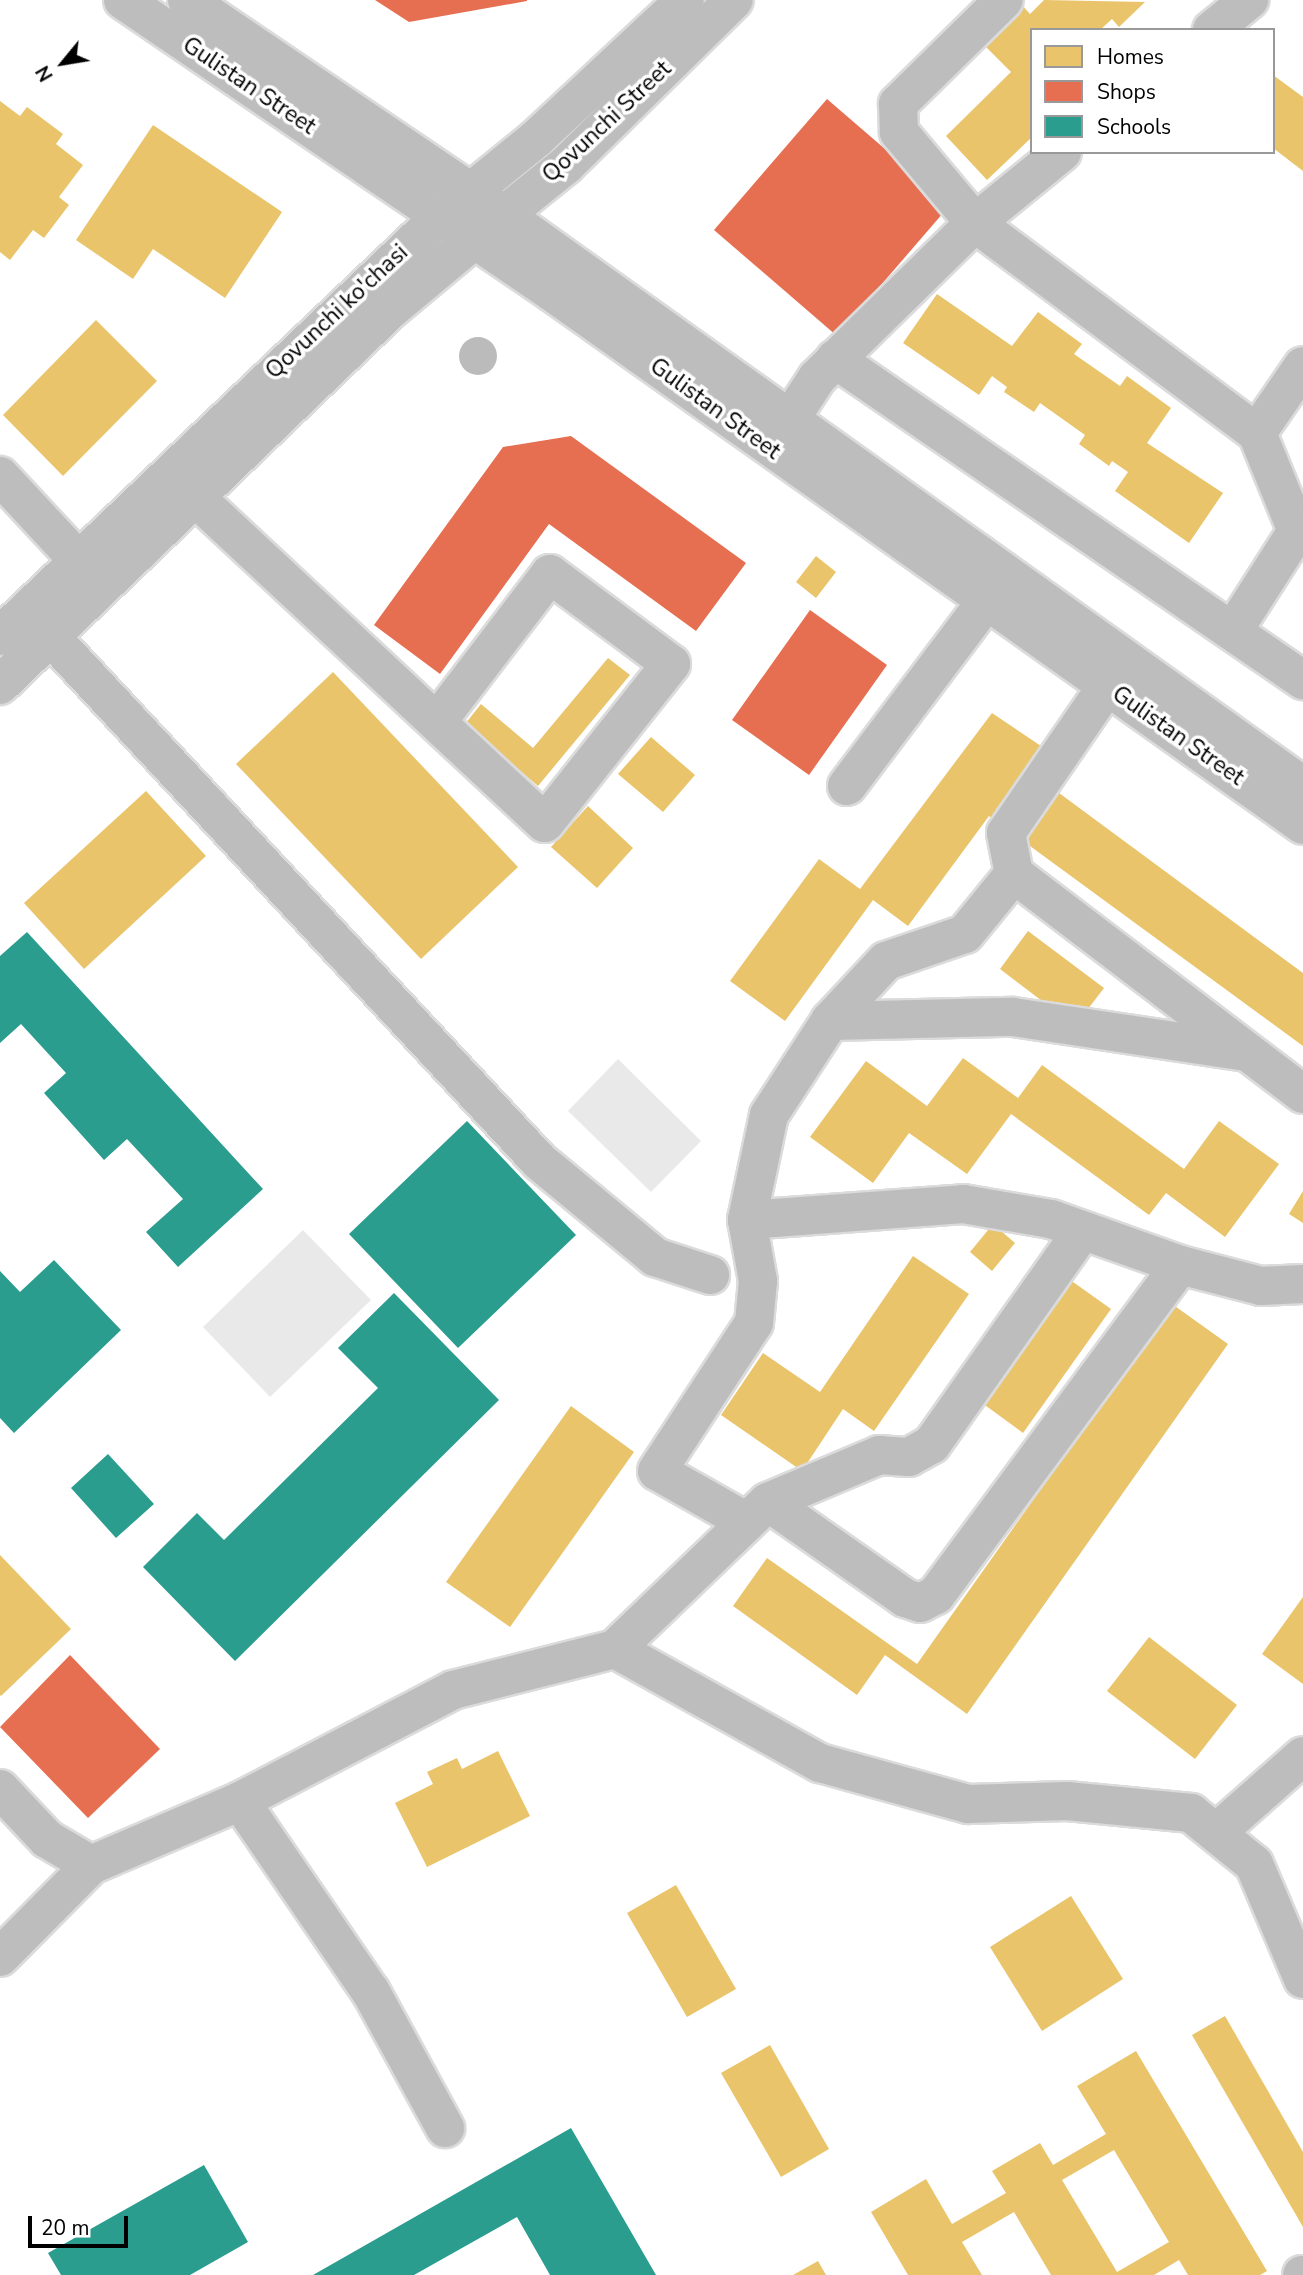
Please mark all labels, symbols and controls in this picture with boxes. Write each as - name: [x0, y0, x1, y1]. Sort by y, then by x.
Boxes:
- north arrow: [28, 28, 98, 98]
- legend: [1030, 28, 1275, 154]
- street label: Gulistan Street: [177, 31, 321, 141]
- text: Homes: [1097, 43, 1164, 71]
- street label: Qovunchi Street: [537, 55, 677, 189]
- text: N: [30, 61, 60, 86]
- text: Shops: [1097, 78, 1156, 106]
- text: Schools: [1097, 113, 1171, 141]
- street label: Qovunchi ko'chasi: [260, 239, 414, 385]
- street label: Gulistan Street: [644, 352, 786, 466]
- street label: Gulistan Street: [1107, 680, 1249, 792]
- scale bar: [32, 2202, 131, 2246]
- text: 20 m: [41, 2214, 90, 2242]

